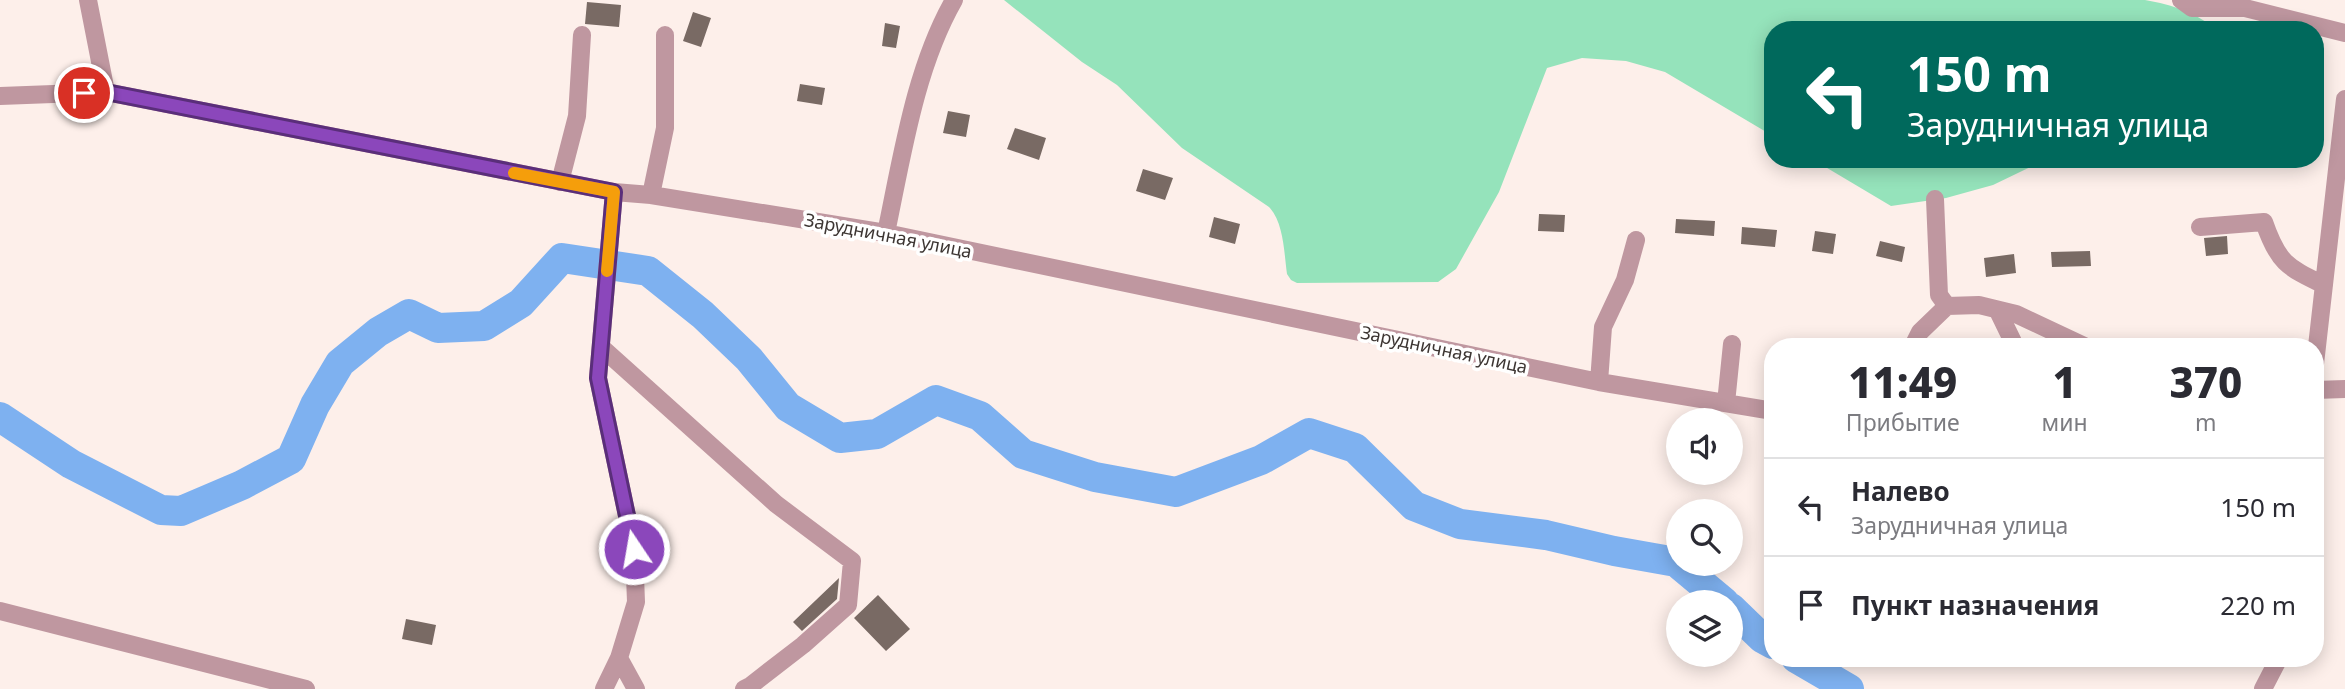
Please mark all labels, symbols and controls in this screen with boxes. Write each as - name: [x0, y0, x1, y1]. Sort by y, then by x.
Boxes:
- text: 150 m: [1907, 40, 2052, 106]
- icon: left: [1792, 49, 1883, 140]
- pin: [54, 63, 114, 123]
- icon: arrive: [65, 74, 103, 112]
- text: Зарудничная улица: [1907, 103, 2209, 146]
- street label: Зарудничная улица: [802, 207, 974, 263]
- street label: Зарудничная улица: [1359, 320, 1530, 378]
- text: 11:49: [1848, 353, 1957, 410]
- text: 1: [2052, 353, 2077, 410]
- text: 370: [2169, 353, 2242, 410]
- text: Прибытие: [1846, 406, 1960, 438]
- text: мин: [2042, 406, 2088, 438]
- text: m: [2195, 406, 2217, 438]
- map controls: [1666, 408, 1743, 667]
- button: sound: [1666, 408, 1743, 485]
- text: Налево: [1851, 473, 1950, 509]
- icon: left: [1792, 488, 1830, 526]
- text: 150 m: [2220, 489, 2296, 525]
- button: search: [1666, 499, 1743, 576]
- text: Зарудничная улица: [1851, 509, 2068, 541]
- position arrow: [597, 512, 671, 586]
- icon: arrive: [1792, 586, 1830, 624]
- text: Пункт назначения: [1851, 587, 2099, 623]
- text: 220 m: [2220, 587, 2296, 623]
- button: layers: [1666, 590, 1743, 667]

